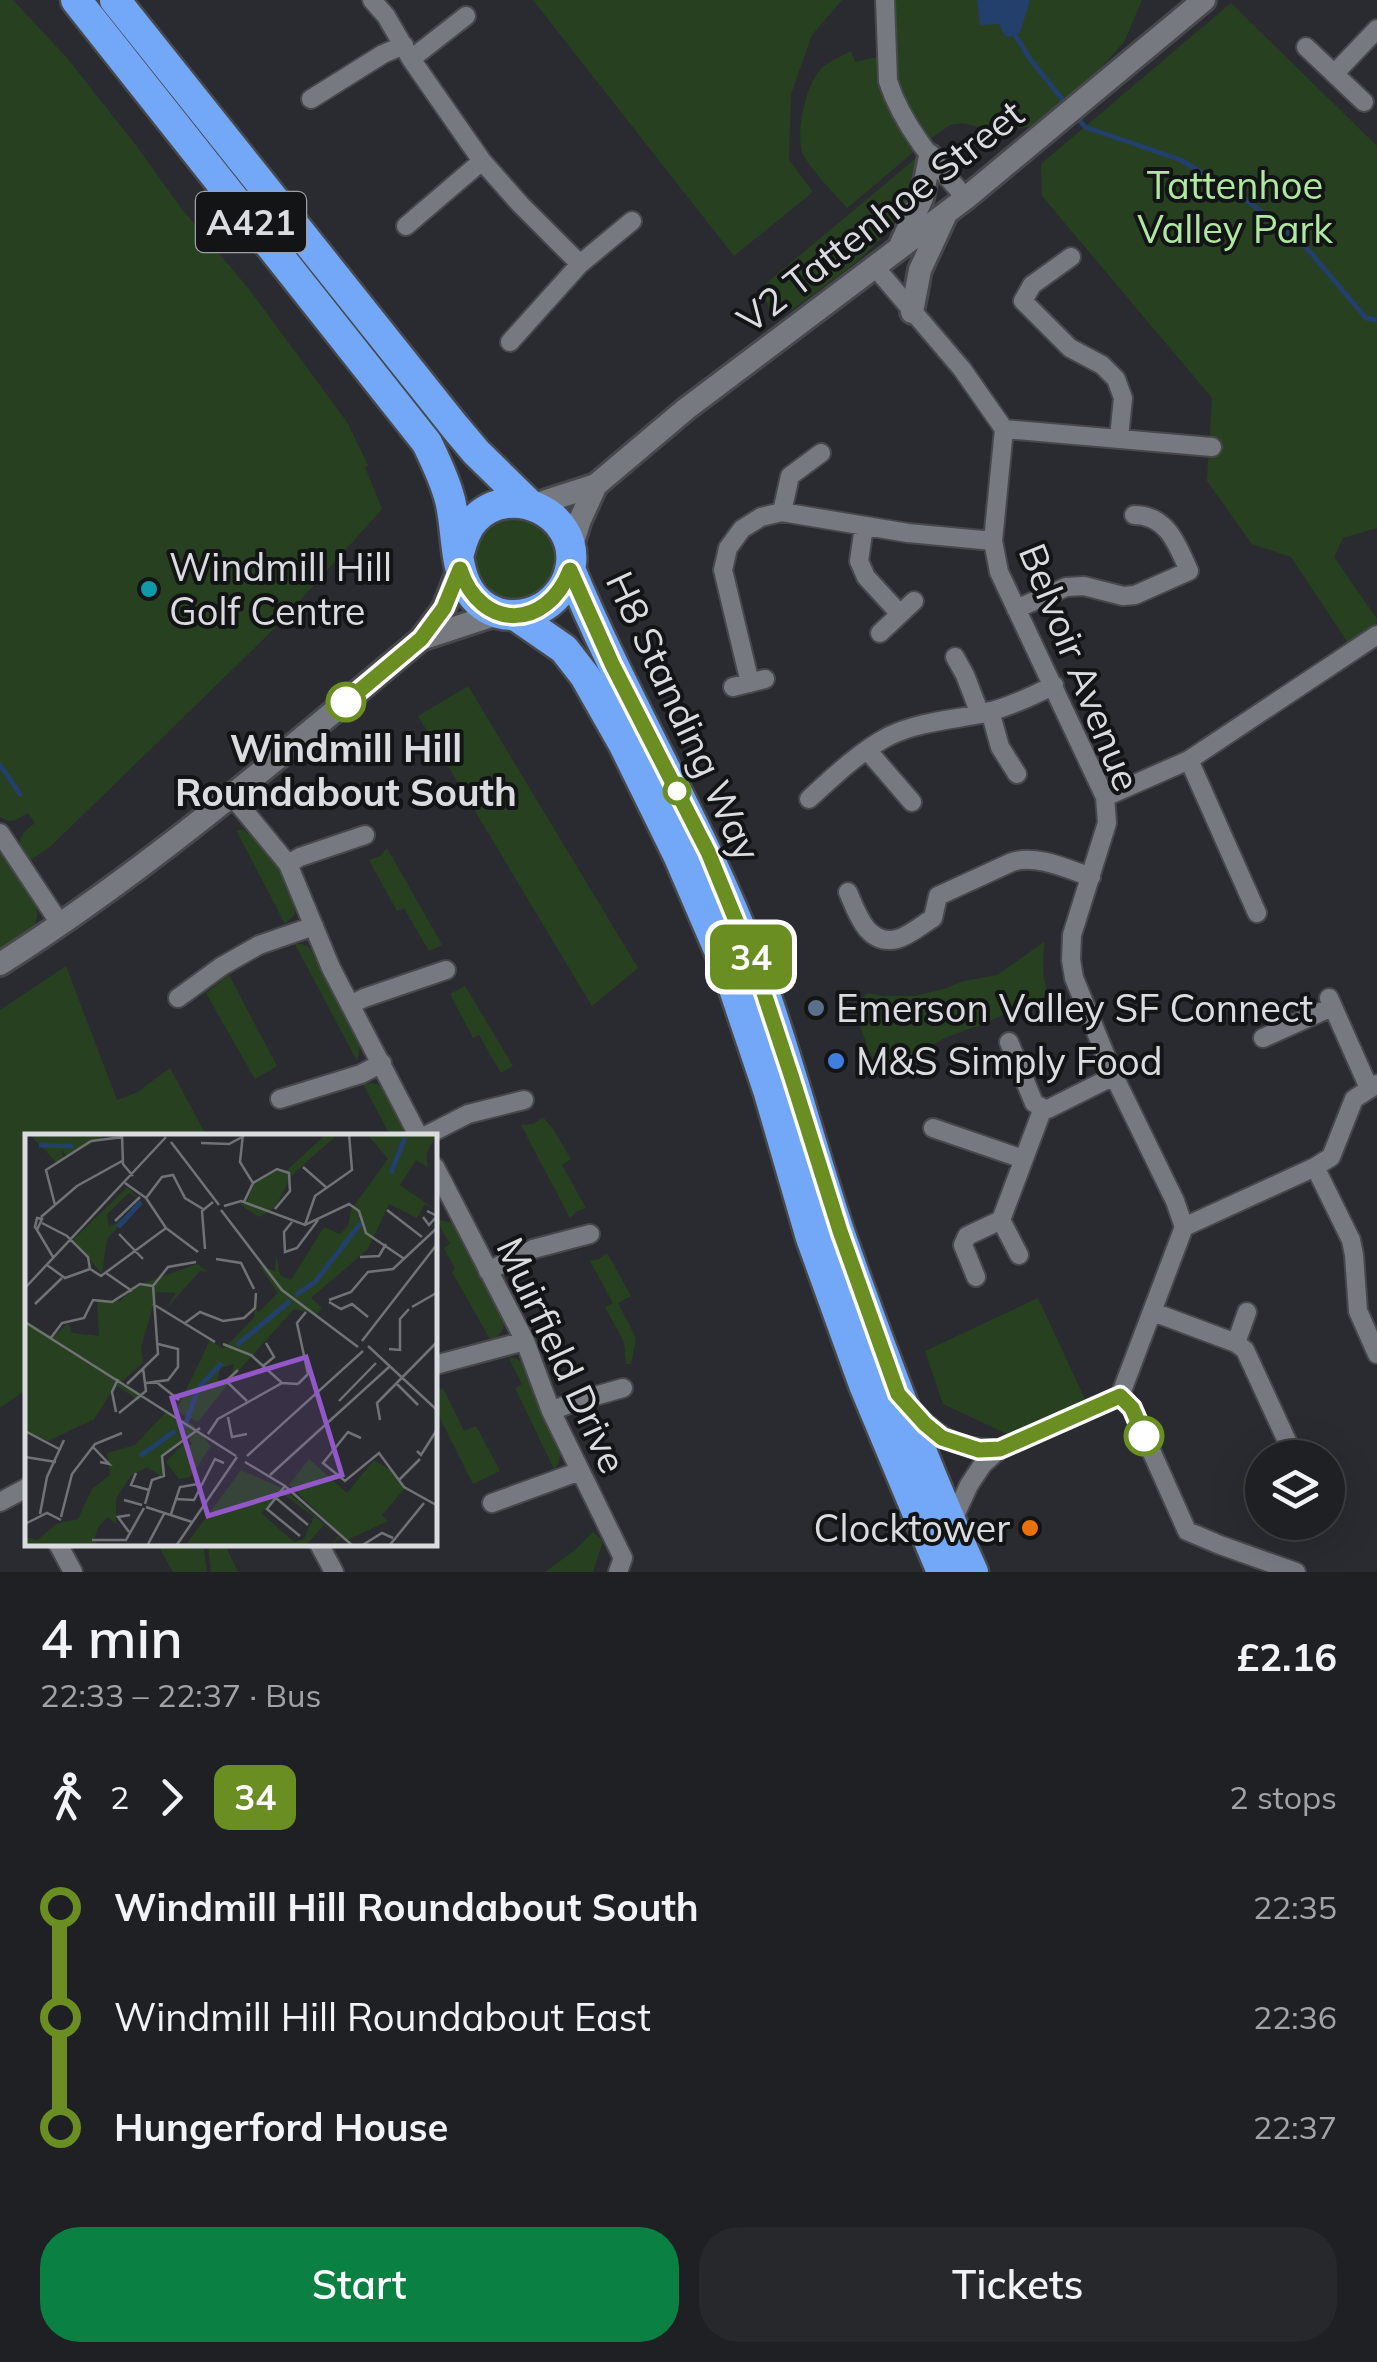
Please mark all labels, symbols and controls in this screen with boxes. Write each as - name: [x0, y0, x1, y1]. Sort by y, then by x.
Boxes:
- street label: V2 Tattenhoe Street: [727, 89, 1033, 343]
- park label: Tattenhoe Valley Park: [1137, 161, 1333, 253]
- road number: A421: [196, 192, 306, 252]
- street label: Belvoir Avenue: [1009, 536, 1151, 798]
- place label: Windmill Hill Golf Centre: [169, 543, 392, 635]
- street label: H8 Standing Way: [596, 564, 772, 868]
- marker: Windmill Hill Golf Centre: [138, 578, 160, 600]
- marker: Windmill Hill Roundabout South: [327, 683, 365, 721]
- place label: Windmill Hill Roundabout South: [175, 724, 517, 816]
- unlabelled marker: [664, 778, 690, 804]
- line badge: 34: [706, 924, 796, 990]
- text: 34: [730, 935, 772, 979]
- place label: Emerson Valley SF Connect: [836, 984, 1313, 1032]
- marker: Emerson Valley SF Connect: [805, 997, 827, 1019]
- place label: M&S Simply Food: [856, 1037, 1163, 1085]
- marker: M&S Simply Food: [825, 1050, 847, 1072]
- inset map: [25, 1134, 438, 1547]
- street label: Muirfield Drive: [486, 1230, 638, 1480]
- unlabelled marker: [1125, 1417, 1163, 1455]
- map controls: [1245, 1440, 1345, 1540]
- button: layers: [1245, 1440, 1345, 1540]
- place label: Clocktower: [814, 1504, 1010, 1552]
- marker: Clocktower: [1019, 1517, 1041, 1539]
- text: 4 min: [40, 1603, 183, 1672]
- text: £2.16: [1236, 1633, 1337, 1681]
- text: 22:33 – 22:37 · Bus: [40, 1675, 321, 1715]
- icon: walk: [40, 1770, 95, 1825]
- icon: forward: [144, 1770, 199, 1825]
- text: 34: [234, 1775, 276, 1819]
- text: 2: [110, 1777, 129, 1817]
- text: 2 stops: [1229, 1777, 1337, 1817]
- text: Windmill Hill Roundabout South: [114, 1883, 699, 1931]
- text: 22:35: [1253, 1887, 1337, 1927]
- text: Windmill Hill Roundabout East: [114, 1993, 651, 2041]
- text: 22:36: [1253, 1997, 1337, 2037]
- text: Hungerford House: [114, 2103, 448, 2151]
- text: 22:37: [1253, 2107, 1337, 2147]
- button: Start: [40, 2227, 679, 2342]
- button: Tickets: [699, 2227, 1337, 2342]

